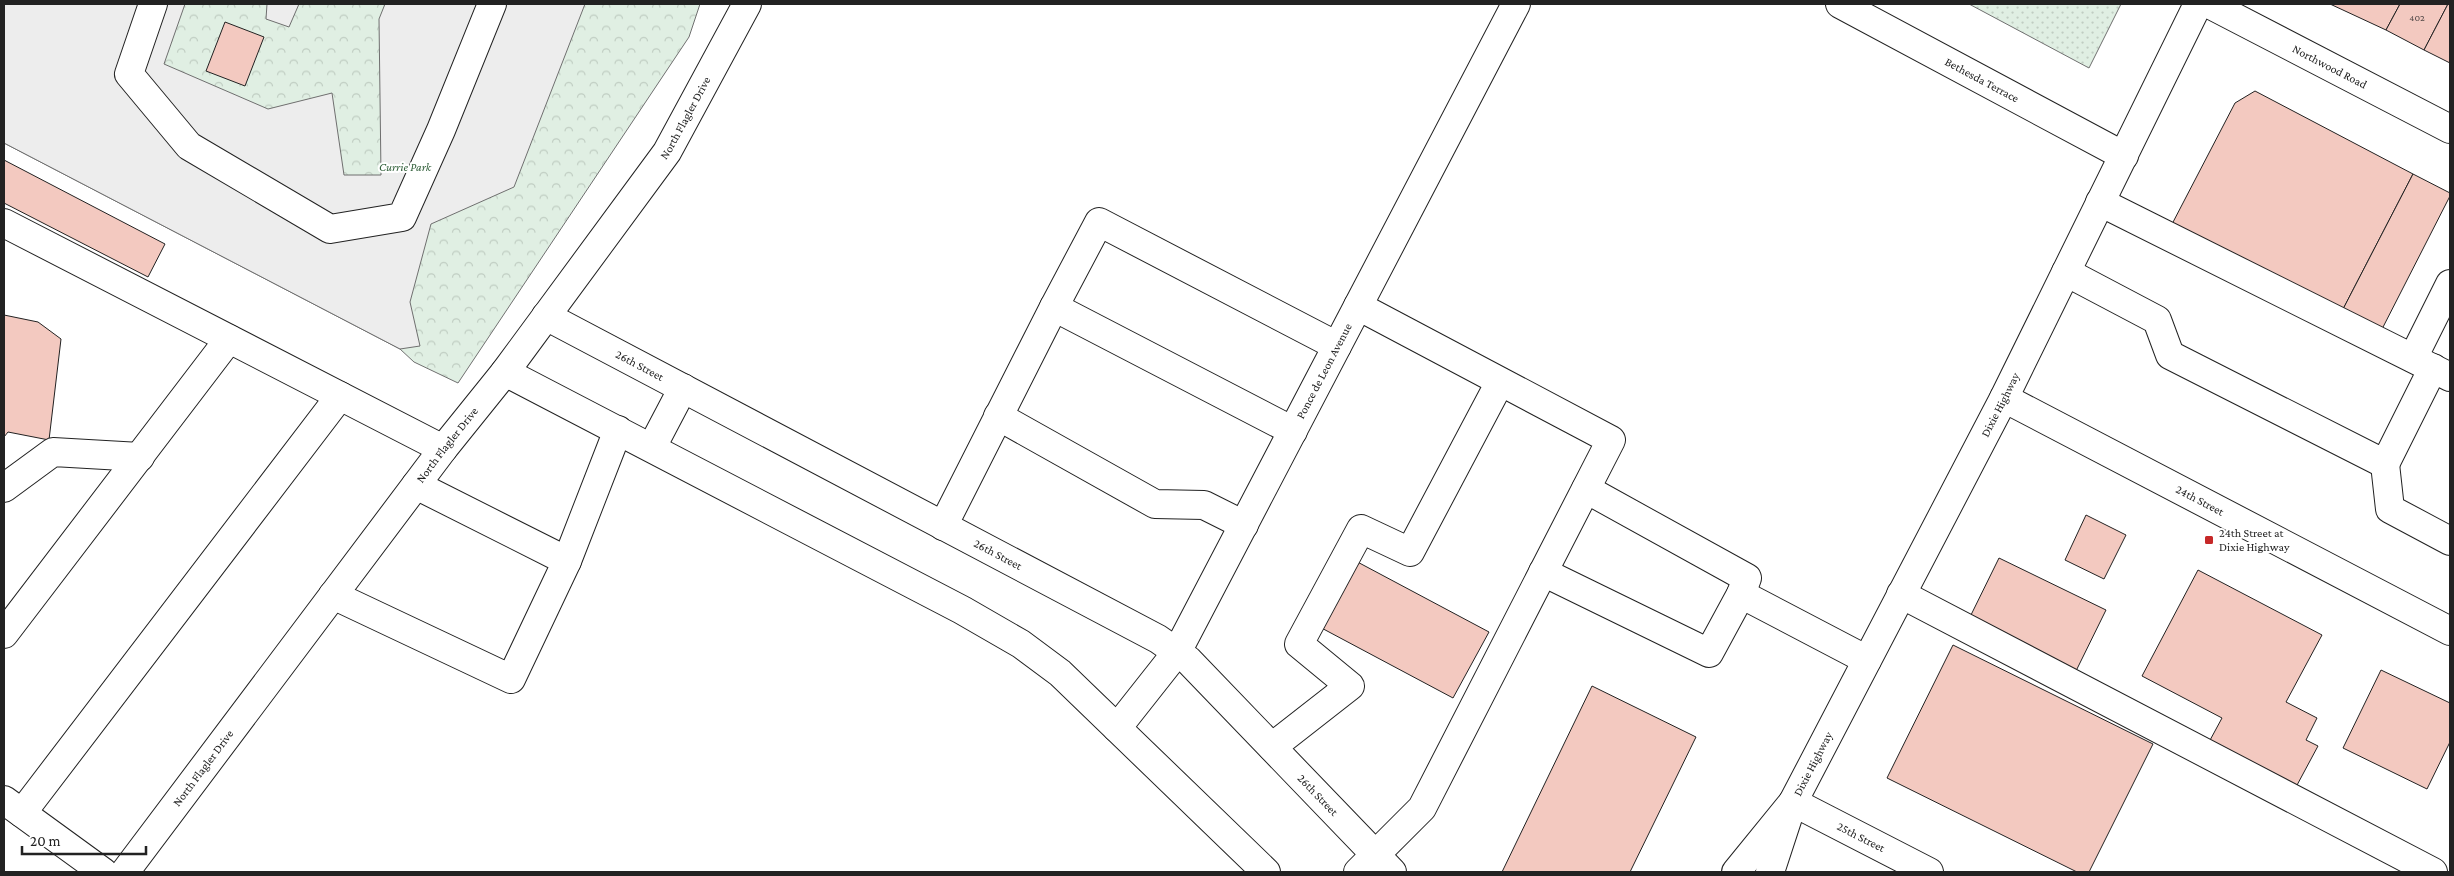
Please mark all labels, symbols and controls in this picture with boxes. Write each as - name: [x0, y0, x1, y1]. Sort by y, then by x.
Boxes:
- house number: 402: [2409, 12, 2425, 23]
- street label: Northwood Road: [2290, 42, 2370, 92]
- street label: Bethesda Terrace: [1943, 54, 2021, 105]
- street label: North Flagler Drive: [657, 74, 714, 162]
- park label: Currie Park: [379, 160, 432, 174]
- street label: Ponce de Leon Avenue: [1293, 321, 1355, 421]
- street label: 26th Street: [613, 347, 667, 384]
- street label: Dixie Highway: [1978, 370, 2023, 439]
- street label: North Flagler Drive: [413, 404, 481, 485]
- street label: 24th Street: [2173, 482, 2227, 519]
- place label: 24th Street at Dixie Highway: [2219, 526, 2290, 554]
- marker: 24th Street at Dixie Highway: [2203, 534, 2215, 546]
- street label: 26th Street: [971, 536, 1025, 573]
- street label: North Flagler Drive: [170, 727, 236, 809]
- street label: Dixie Highway: [1790, 729, 1836, 798]
- street label: 26th Street: [1295, 771, 1342, 820]
- street label: 25th Street: [1835, 819, 1888, 856]
- scale bar: [22, 824, 146, 856]
- text: 20 m: [30, 833, 61, 849]

